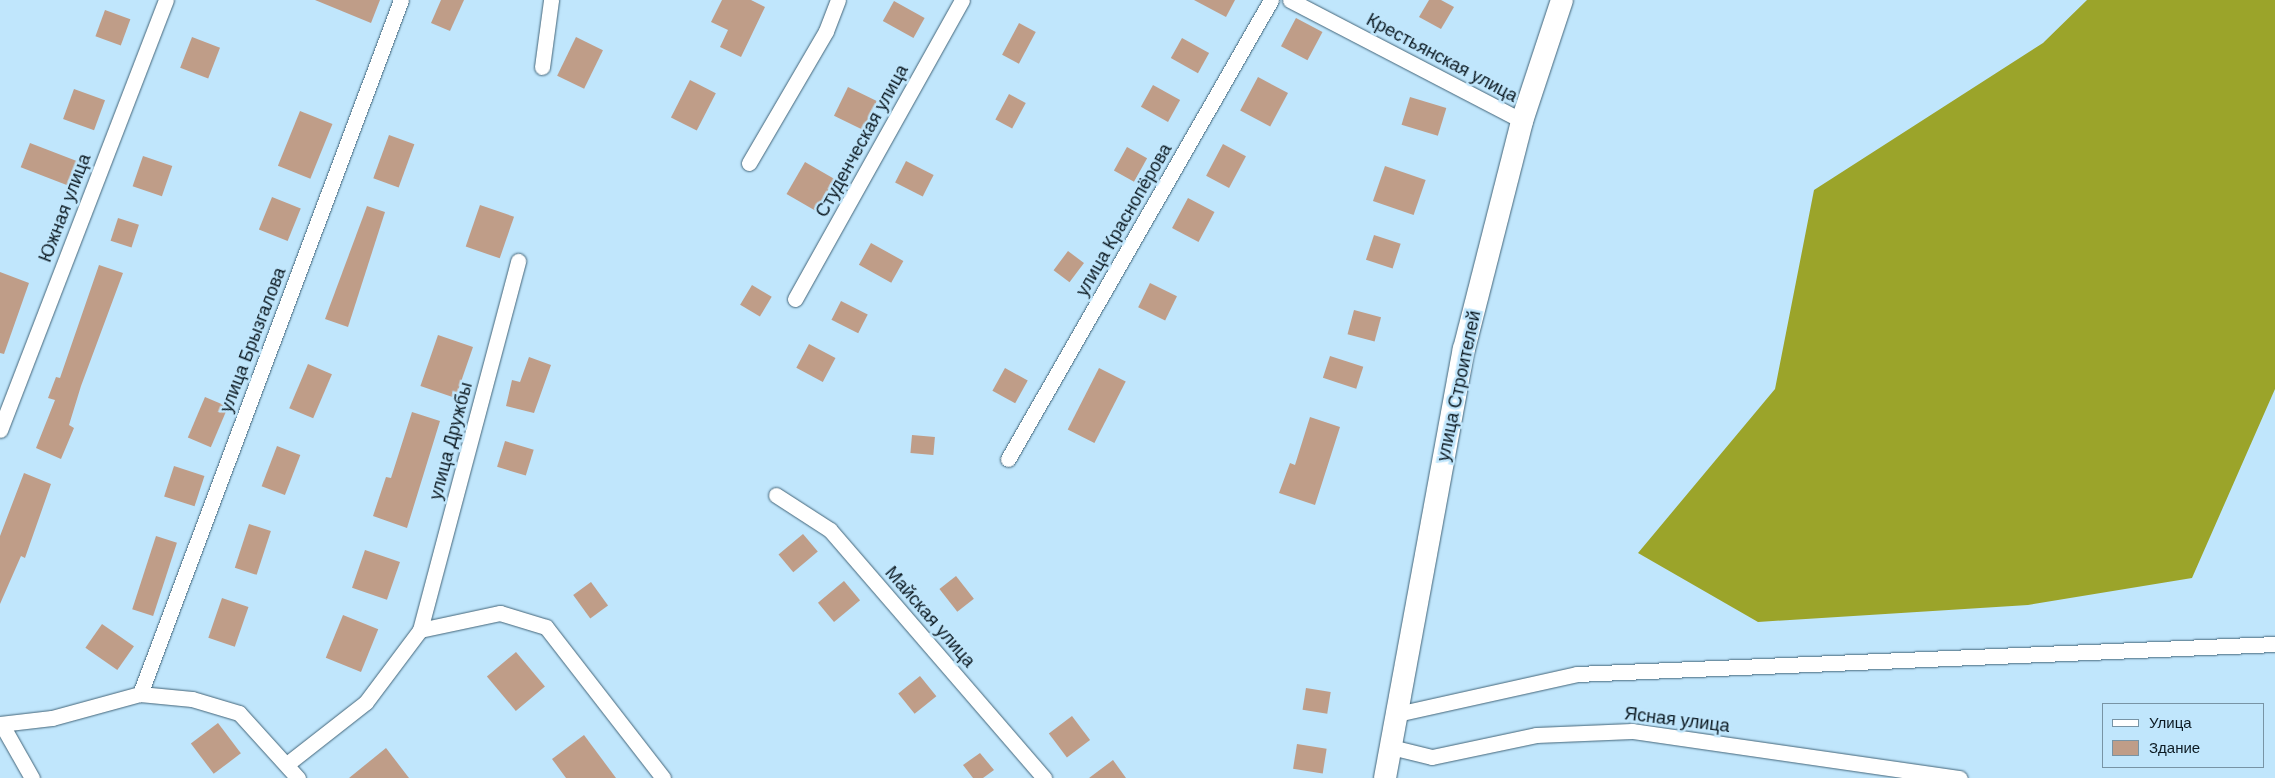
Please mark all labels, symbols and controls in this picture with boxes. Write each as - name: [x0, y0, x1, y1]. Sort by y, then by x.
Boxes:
- street label: Крестьянская улица: [1363, 9, 1521, 107]
- street label: Студенческая улица: [811, 61, 913, 221]
- street label: улица Краснопёрова: [1071, 140, 1177, 300]
- street label: Южная улица: [34, 151, 96, 265]
- street label: улица Брызгалова: [215, 264, 291, 416]
- street label: улица Строителей: [1432, 309, 1486, 463]
- street label: улица Дружбы: [425, 380, 477, 502]
- street label: Майская улица: [880, 562, 980, 672]
- street label: Ясная улица: [1623, 703, 1731, 737]
- legend: [2102, 703, 2265, 768]
- text: Улица: [2149, 713, 2192, 733]
- text: Здание: [2149, 738, 2200, 758]

